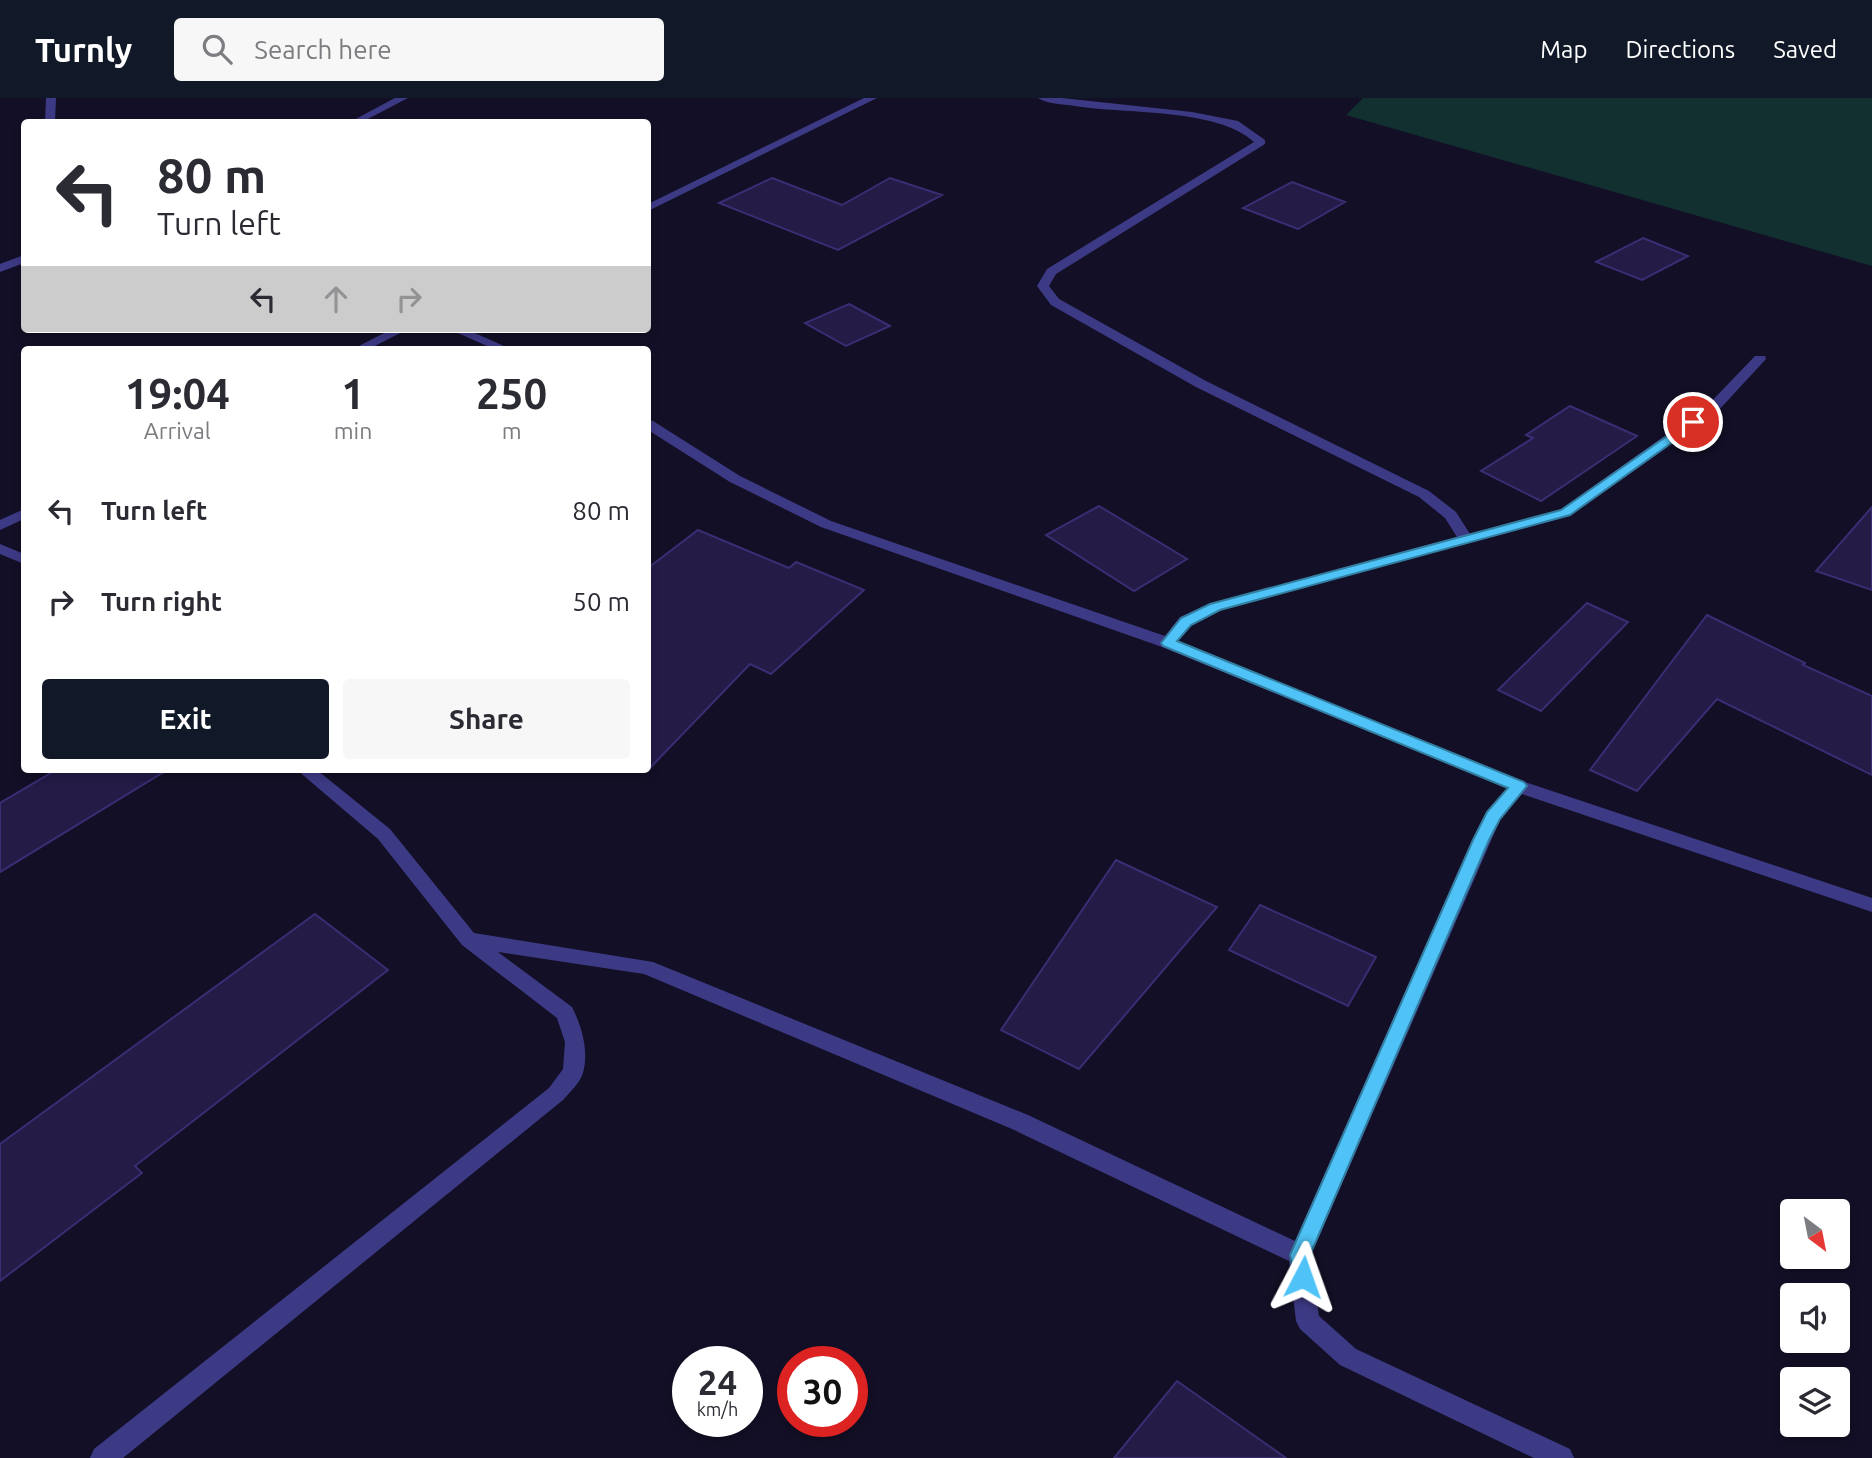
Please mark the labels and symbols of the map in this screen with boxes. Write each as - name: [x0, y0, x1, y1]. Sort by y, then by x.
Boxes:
- pin: [1663, 392, 1723, 452]
- north arrow: [1780, 1199, 1850, 1269]
- position arrow: [1266, 1240, 1340, 1314]
- speed limit sign: 30: [777, 1346, 868, 1437]

